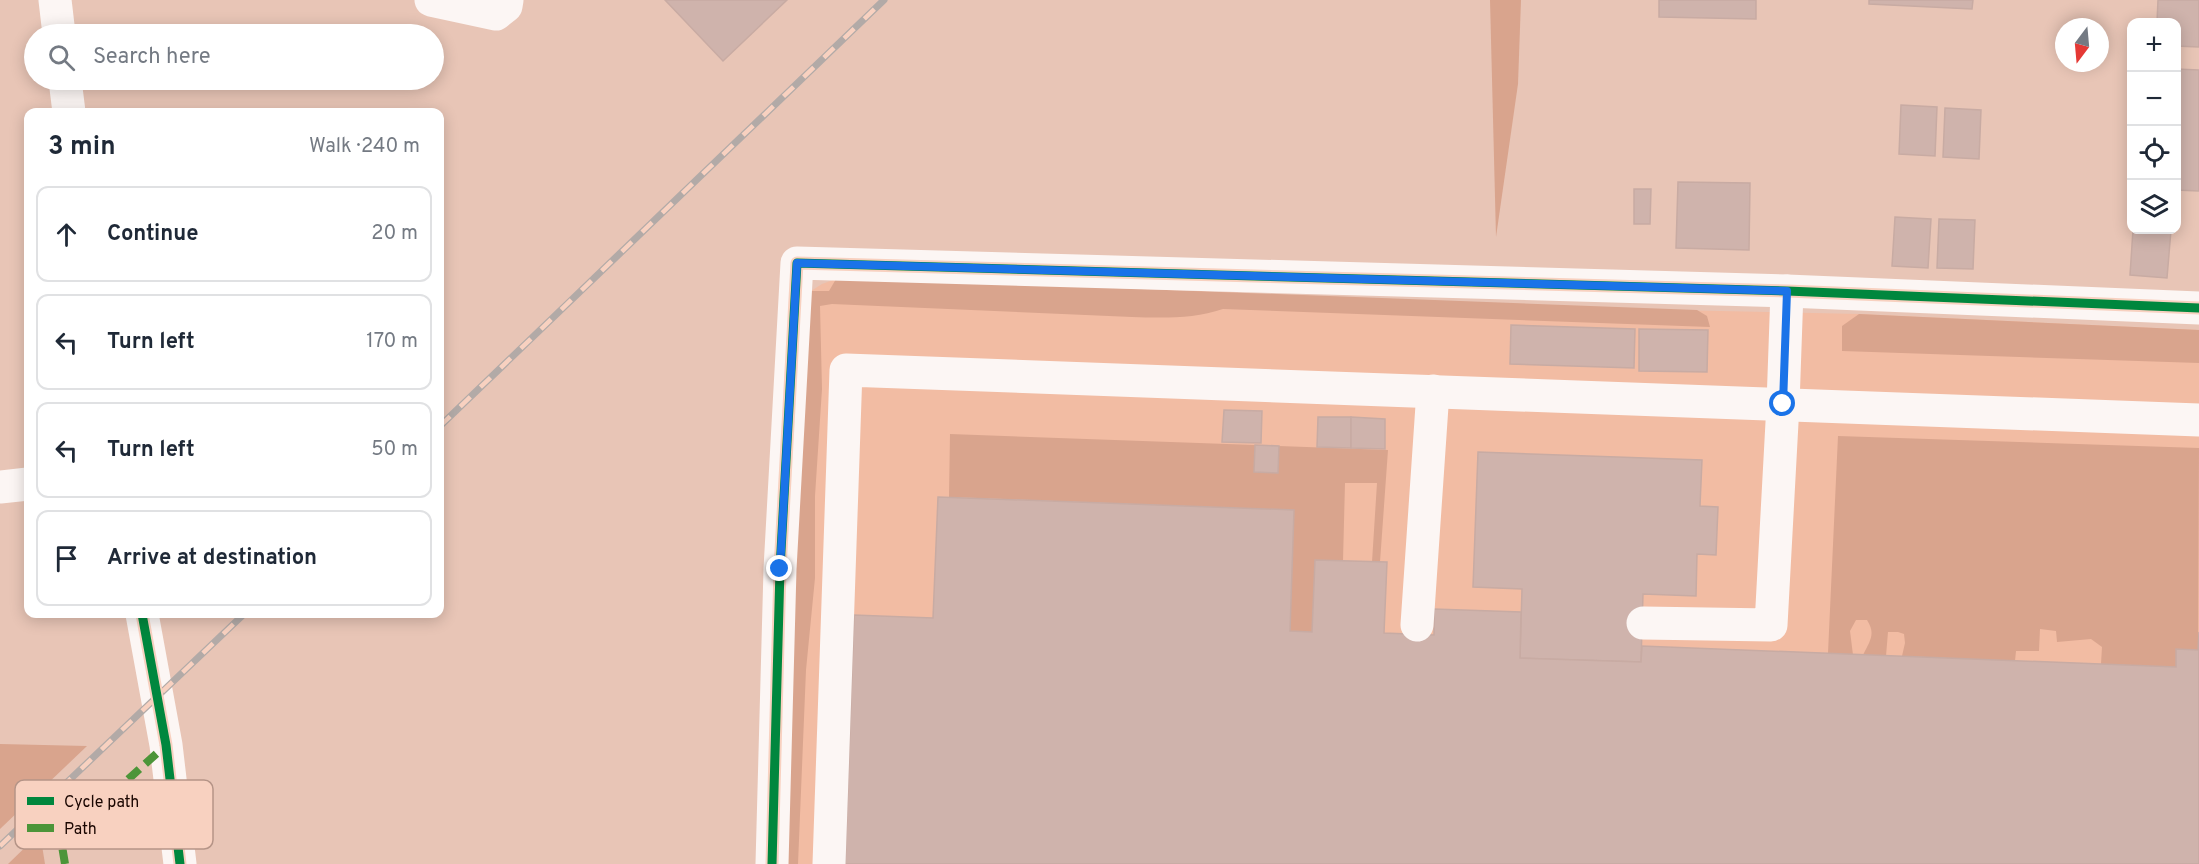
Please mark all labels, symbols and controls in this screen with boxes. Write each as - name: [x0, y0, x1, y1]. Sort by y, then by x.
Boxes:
- north arrow: [2055, 18, 2109, 72]
- map controls: [2127, 18, 2181, 234]
- button: +: [2127, 18, 2181, 72]
- search box: [24, 24, 444, 90]
- icon: search: [45, 41, 78, 74]
- text: Search here: [93, 44, 211, 71]
- button: −: [2127, 72, 2181, 126]
- button: locate: [2127, 126, 2181, 180]
- text: 3 min: [48, 131, 116, 164]
- text: Walk · 240 m: [309, 134, 420, 160]
- button: layers: [2127, 180, 2181, 234]
- icon: ahead: [50, 218, 83, 251]
- text: Continue: [107, 221, 198, 248]
- text: 20 m: [371, 221, 418, 247]
- icon: left: [50, 326, 83, 359]
- text: Turn left: [107, 329, 195, 356]
- text: 170 m: [366, 329, 418, 355]
- route start: [1769, 390, 1795, 416]
- icon: left: [50, 434, 83, 467]
- text: Turn left: [107, 437, 195, 464]
- text: 50 m: [371, 437, 418, 463]
- icon: arrive: [50, 542, 83, 575]
- text: Arrive at destination: [107, 545, 317, 572]
- route end: [766, 555, 792, 581]
- legend: [15, 780, 213, 849]
- text: Cycle path: [64, 793, 139, 813]
- text: Path: [64, 820, 97, 840]

